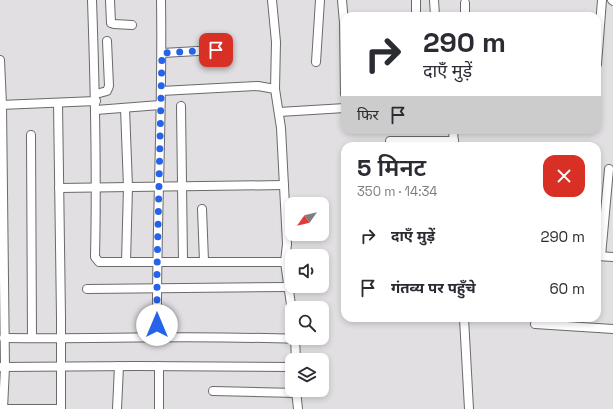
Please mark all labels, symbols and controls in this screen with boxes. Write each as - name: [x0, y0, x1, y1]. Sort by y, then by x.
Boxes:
- text: 290 m: [423, 24, 506, 60]
- icon: right: [357, 28, 409, 80]
- pin: [199, 33, 233, 67]
- icon: arrive: [205, 39, 227, 61]
- text: दाएँ मुड़ें: [423, 59, 472, 82]
- icon: arrive: [387, 104, 409, 126]
- text: फिर: [357, 105, 379, 124]
- text: 5 मिनट: [357, 152, 426, 183]
- button: close: [543, 155, 585, 197]
- text: 350 m · 14:34: [357, 183, 437, 200]
- north arrow: [285, 197, 329, 241]
- map controls: [285, 197, 329, 397]
- icon: right: [357, 225, 379, 247]
- text: दाएँ मुड़ें: [391, 226, 435, 245]
- text: 290 m: [540, 227, 585, 246]
- button: sound: [285, 249, 329, 293]
- icon: arrive: [357, 277, 379, 299]
- text: गंतव्य पर पहुँचे: [391, 278, 476, 297]
- text: 60 m: [549, 279, 585, 298]
- button: search: [285, 301, 329, 345]
- position arrow: [136, 304, 178, 346]
- button: layers: [285, 353, 329, 397]

